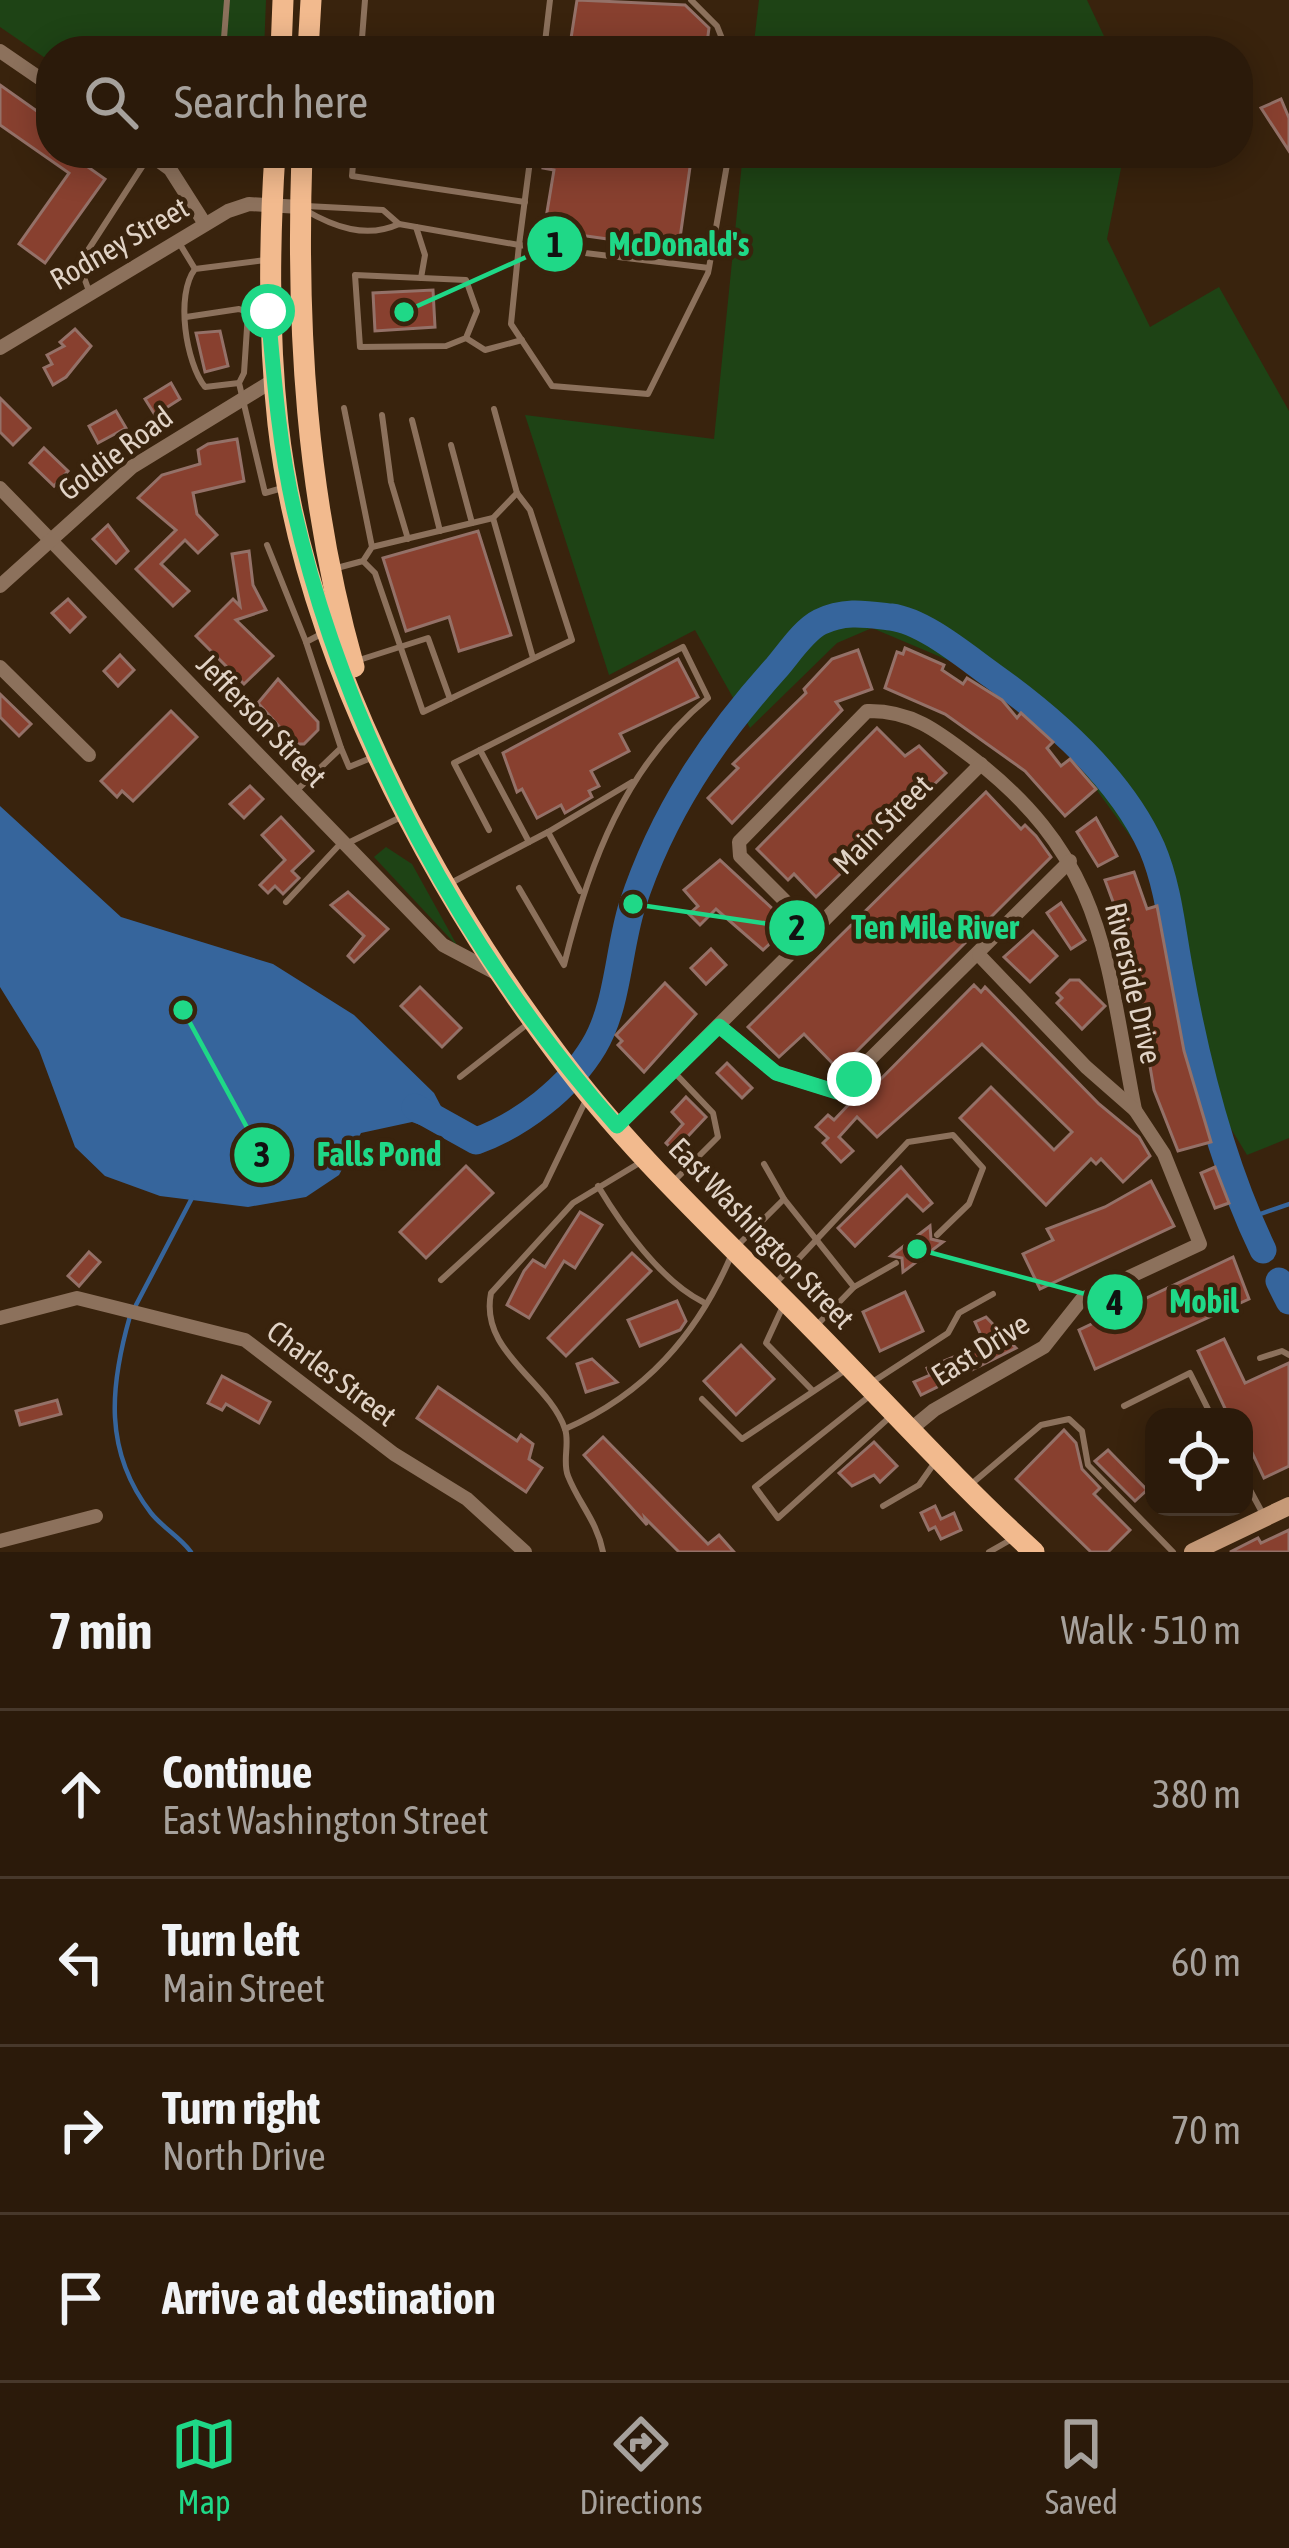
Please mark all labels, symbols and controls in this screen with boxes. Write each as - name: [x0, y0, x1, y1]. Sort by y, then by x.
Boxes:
- search box: [36, 36, 1253, 168]
- icon: search: [78, 69, 144, 135]
- text: Search here: [174, 76, 368, 128]
- street label: Rodney Street: [44, 190, 194, 296]
- callout: McDonald's: [525, 210, 774, 279]
- text: 1: [547, 223, 563, 265]
- text: McDonald's: [609, 225, 750, 263]
- route start: [241, 284, 295, 338]
- street label: Goldie Road: [51, 399, 179, 507]
- street label: Jefferson Street: [190, 647, 334, 793]
- street label: Main Street: [826, 768, 938, 880]
- callout: Ten Mile River: [767, 893, 1043, 962]
- street label: Riverside Drive: [1099, 899, 1169, 1067]
- text: 2: [789, 906, 805, 948]
- text: Ten Mile River: [851, 908, 1020, 946]
- route end: [827, 1052, 881, 1106]
- callout: Falls Pond: [232, 1120, 465, 1189]
- street label: East Washington Street: [662, 1131, 862, 1335]
- text: 3: [254, 1133, 270, 1175]
- text: Falls Pond: [317, 1135, 441, 1173]
- callout: Mobil: [1085, 1267, 1263, 1336]
- text: 4: [1106, 1281, 1123, 1323]
- text: Mobil: [1169, 1282, 1240, 1320]
- street label: East Drive: [925, 1306, 1035, 1392]
- street label: Charles Street: [261, 1313, 403, 1433]
- map controls: [1145, 1408, 1253, 1516]
- button: locate: [1145, 1408, 1253, 1516]
- text: 7 min: [48, 1601, 152, 1660]
- text: Walk · 510 m: [1061, 1608, 1241, 1652]
- text: Continue: [162, 1746, 313, 1798]
- icon: ahead: [48, 1761, 114, 1827]
- text: 380 m: [1153, 1772, 1241, 1816]
- text: East Washington Street: [162, 1798, 489, 1842]
- text: Turn left: [162, 1914, 300, 1966]
- icon: left: [48, 1929, 114, 1995]
- text: 60 m: [1171, 1940, 1241, 1984]
- text: Main Street: [162, 1966, 325, 2010]
- text: Turn right: [162, 2082, 320, 2134]
- icon: right: [48, 2097, 114, 2163]
- text: 70 m: [1171, 2108, 1241, 2152]
- text: North Drive: [162, 2134, 326, 2178]
- icon: arrive: [48, 2265, 114, 2331]
- text: Arrive at destination: [162, 2272, 496, 2324]
- tab: Map: [171, 2411, 237, 2521]
- tab: Directions: [579, 2411, 703, 2521]
- tab: Saved: [1045, 2411, 1118, 2521]

